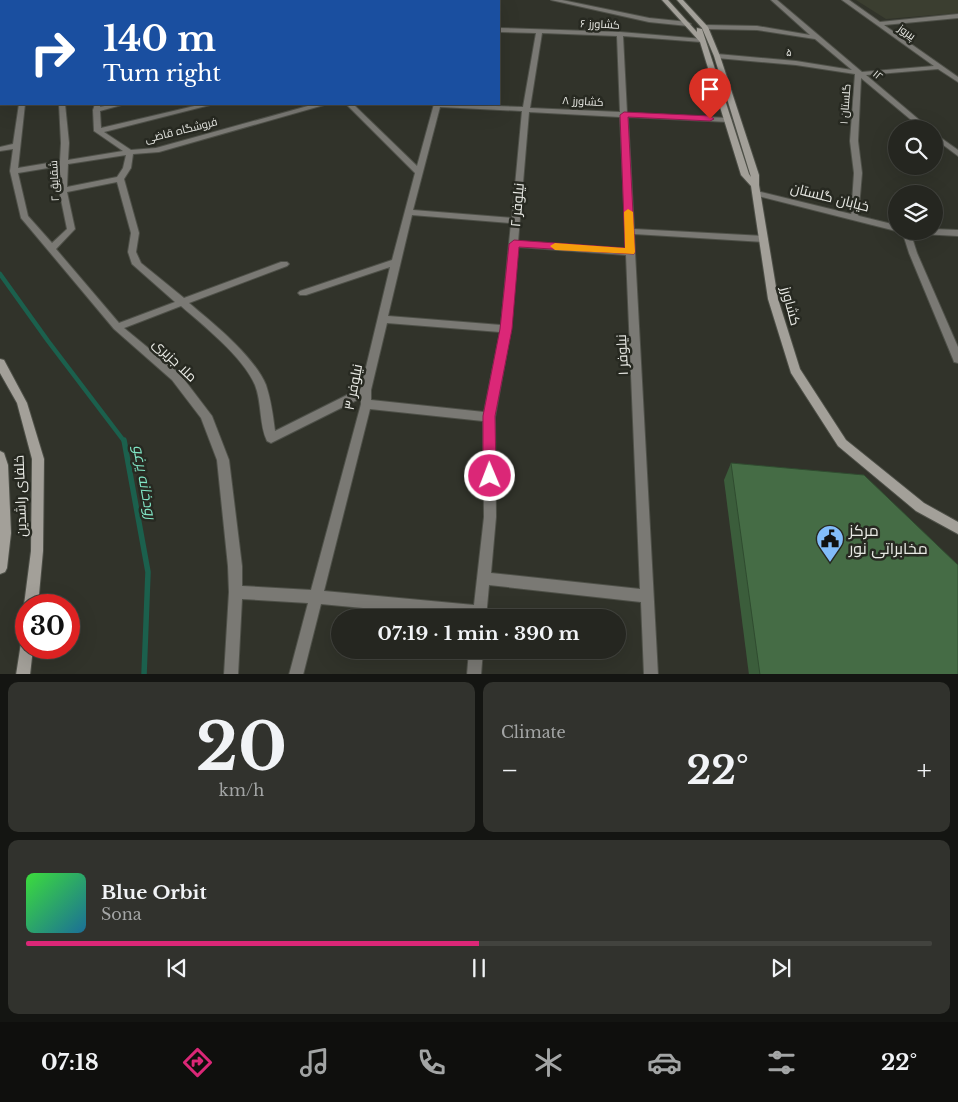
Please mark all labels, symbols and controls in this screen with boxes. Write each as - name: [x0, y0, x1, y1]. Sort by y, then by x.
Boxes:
- street label: کشاورز ۶: [580, 16, 620, 32]
- text: 140 m: [103, 17, 216, 60]
- icon: right: [20, 20, 85, 85]
- street label: پیروز: [895, 20, 919, 43]
- street label: ۵: [785, 45, 793, 59]
- text: Turn right: [103, 60, 221, 87]
- street label: ۱۲: [870, 67, 886, 83]
- pin: [689, 68, 731, 119]
- icon: arrive: [696, 75, 724, 103]
- street label: گلستان ۱: [837, 83, 853, 125]
- street label: کشاورز ۸: [562, 93, 604, 109]
- street label: فروشگاه قاضی: [143, 114, 219, 146]
- map controls: [888, 120, 943, 240]
- button: search: [888, 120, 943, 175]
- street label: شقایق ۲: [46, 160, 62, 202]
- street label: خیابان گلستان: [789, 179, 871, 215]
- street label: نیلوفر ۲: [506, 182, 528, 228]
- button: layers: [888, 185, 943, 240]
- street label: کشاورز: [777, 283, 805, 328]
- street label: ملا جزیری: [149, 334, 201, 386]
- street label: نیلوفر ۱: [612, 334, 632, 376]
- street label: نیلوفر ۳: [340, 362, 366, 412]
- water label: رودخانه یرغو: [129, 443, 161, 522]
- position arrow: [463, 449, 515, 501]
- street label: خلفای راشدین: [10, 455, 30, 537]
- place label: مرکز مخابراتی نور: [848, 520, 928, 559]
- public building icon: مرکز مخابراتی نور: [815, 524, 845, 563]
- speed limit sign: 30: [15, 594, 80, 659]
- text: 07:19 · 1 min · 390 m: [378, 622, 579, 645]
- text: 20: [196, 707, 287, 788]
- text: Climate: [501, 722, 566, 742]
- text: 22°: [687, 747, 749, 794]
- text: −: [501, 753, 519, 788]
- text: +: [917, 753, 932, 788]
- text: km/h: [219, 780, 264, 800]
- text: Blue Orbit: [101, 881, 207, 904]
- text: Sona: [101, 904, 142, 924]
- icon: previous: [163, 954, 191, 982]
- icon: pause: [465, 954, 493, 982]
- icon: next: [767, 954, 795, 982]
- icon: directions: [180, 1045, 215, 1080]
- icon: music: [297, 1045, 332, 1080]
- icon: phone: [414, 1045, 449, 1080]
- icon: climate: [531, 1045, 566, 1080]
- icon: car: [647, 1045, 682, 1080]
- icon: filters: [764, 1045, 799, 1080]
- text: 07:18: [41, 1049, 99, 1076]
- text: 22°: [881, 1049, 917, 1076]

